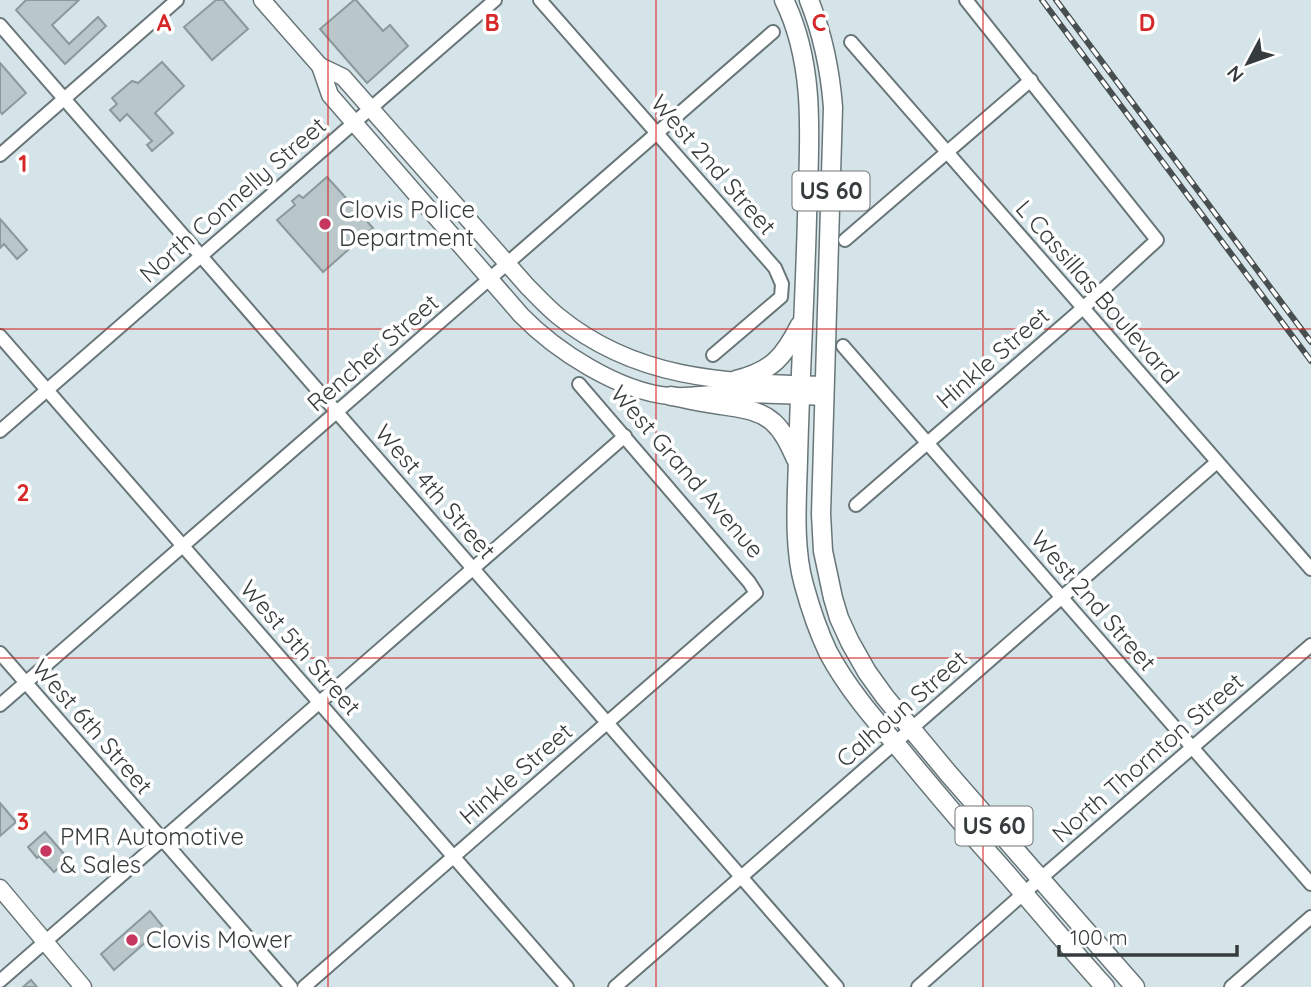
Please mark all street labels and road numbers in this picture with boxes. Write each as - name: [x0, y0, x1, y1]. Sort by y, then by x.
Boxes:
- street label: West 2nd Street: [645, 88, 783, 241]
- street label: North Connelly Street: [133, 110, 332, 288]
- road number: US 60: [792, 172, 870, 210]
- street label: L Cassillas Boulevard: [1010, 193, 1186, 389]
- street label: Rencher Street: [300, 287, 444, 417]
- street label: Hinkle Street: [930, 300, 1055, 414]
- street label: West Grand Avenue: [604, 379, 771, 564]
- street label: West 4th Street: [369, 418, 502, 565]
- street label: West 2nd Street: [1025, 524, 1163, 677]
- street label: West 5th Street: [234, 574, 368, 721]
- street label: Calhoun Street: [830, 643, 973, 773]
- street label: West 6th Street: [26, 653, 160, 800]
- street label: North Thornton Street: [1046, 666, 1249, 849]
- street label: Hinkle Street: [453, 716, 578, 830]
- road number: US 60: [956, 806, 1032, 846]

